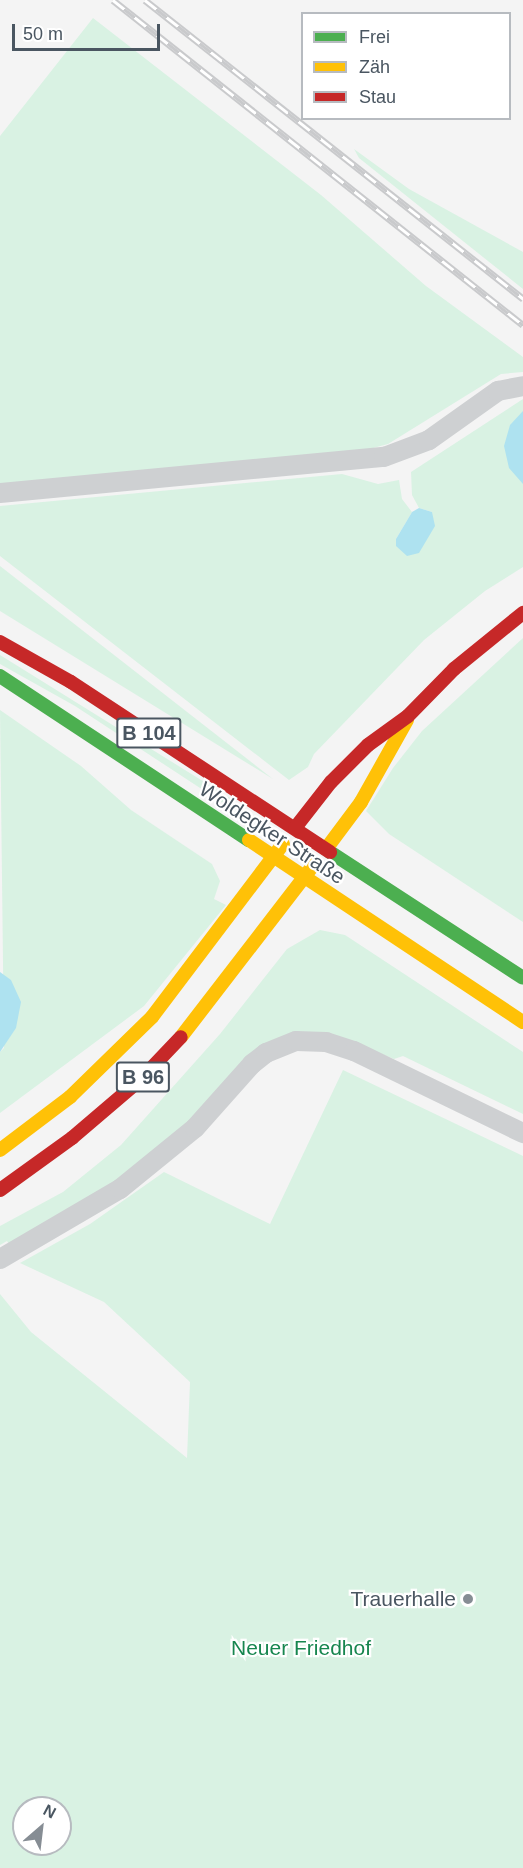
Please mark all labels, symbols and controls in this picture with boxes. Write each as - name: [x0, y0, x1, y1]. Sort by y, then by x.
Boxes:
- scale bar: [15, 12, 164, 50]
- legend: [301, 12, 511, 120]
- text: 50 m: [23, 24, 63, 44]
- text: Frei: [359, 27, 390, 47]
- text: Zäh: [359, 57, 390, 77]
- text: Stau: [359, 87, 396, 107]
- road number: B 104: [116, 716, 182, 750]
- street label: Woldegker Straße: [194, 776, 350, 890]
- road number: B 96: [114, 1060, 172, 1094]
- place label: Trauerhalle: [351, 1586, 456, 1612]
- marker: Trauerhalle: [461, 1592, 475, 1606]
- park label: Neuer Friedhof: [231, 1635, 371, 1661]
- north arrow: [12, 1796, 72, 1856]
- text: N: [41, 1801, 59, 1822]

